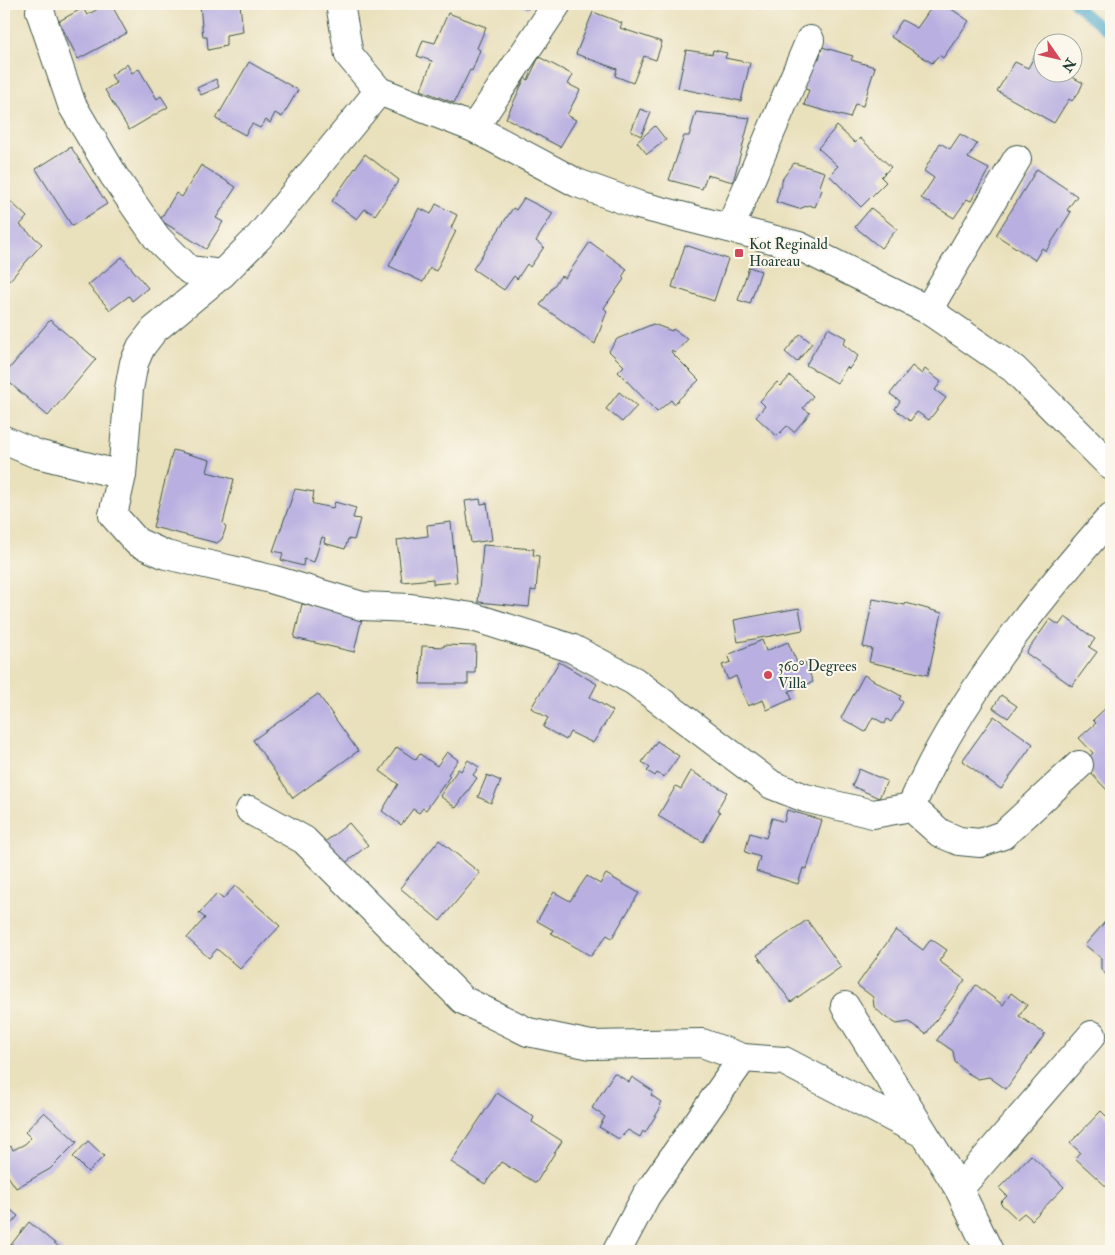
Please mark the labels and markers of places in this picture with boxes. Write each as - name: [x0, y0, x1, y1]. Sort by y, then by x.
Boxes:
- place label: Kot Reginald Hoareau: [749, 235, 828, 271]
- marker: Kot Reginald Hoareau: [733, 247, 745, 259]
- place label: 360° Degrees Villa: [778, 657, 857, 693]
- marker: 360° Degrees Villa: [762, 669, 774, 681]

